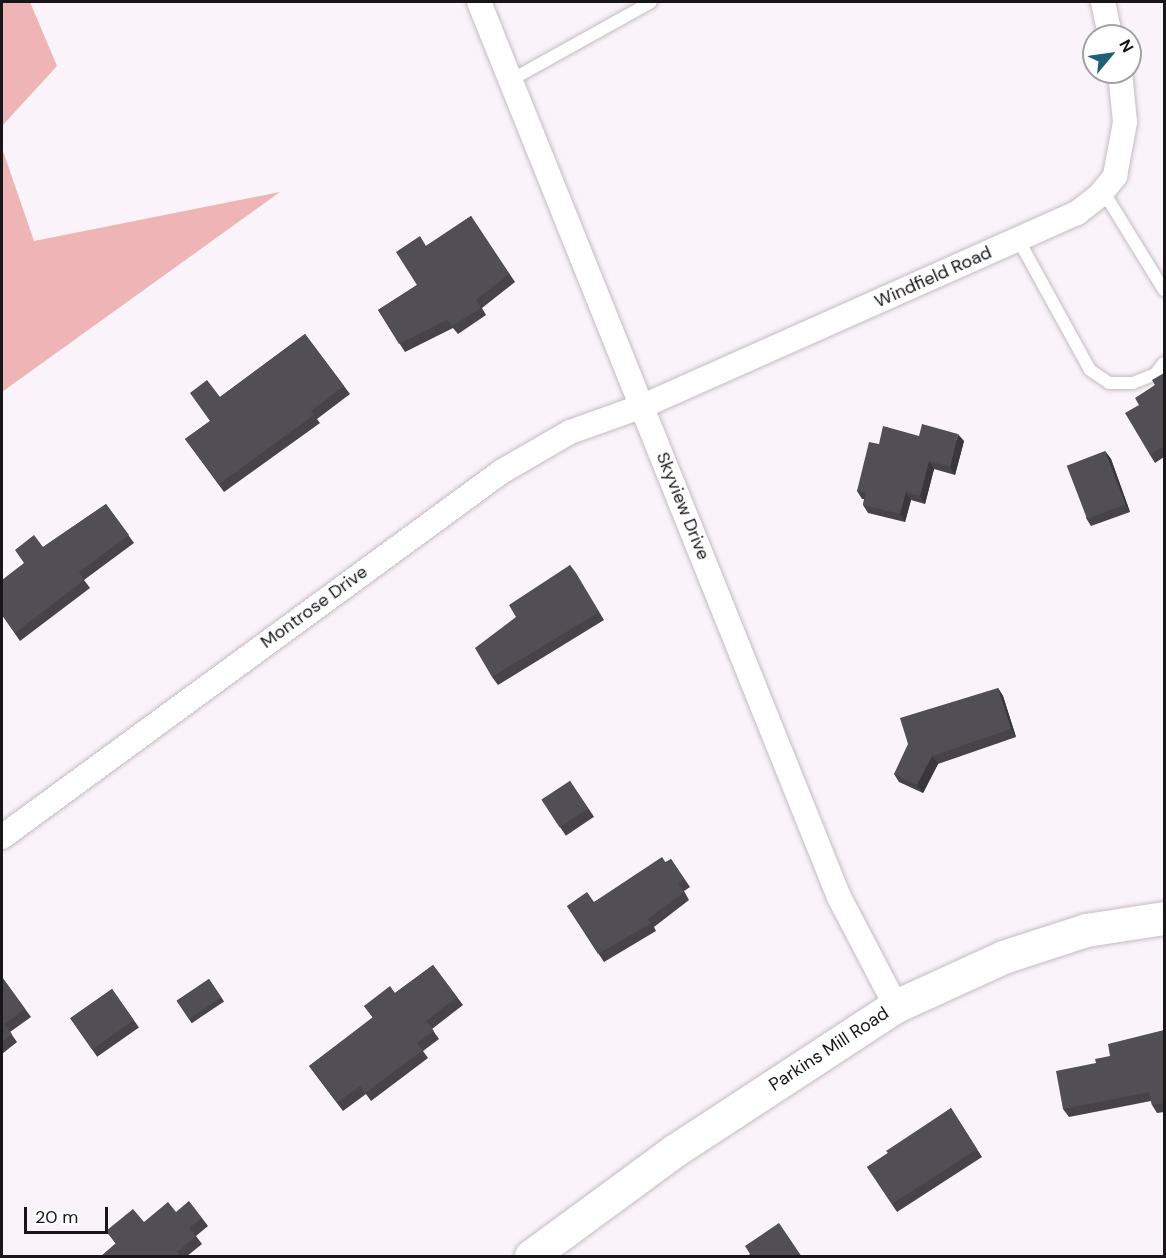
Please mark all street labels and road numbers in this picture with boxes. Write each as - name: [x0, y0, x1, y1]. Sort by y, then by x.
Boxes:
- street label: Windfield Road: [871, 242, 995, 312]
- street label: Skyview Drive: [652, 449, 714, 563]
- street label: Montrose Drive: [256, 561, 372, 653]
- street label: Parkins Mill Road: [765, 1002, 893, 1096]

